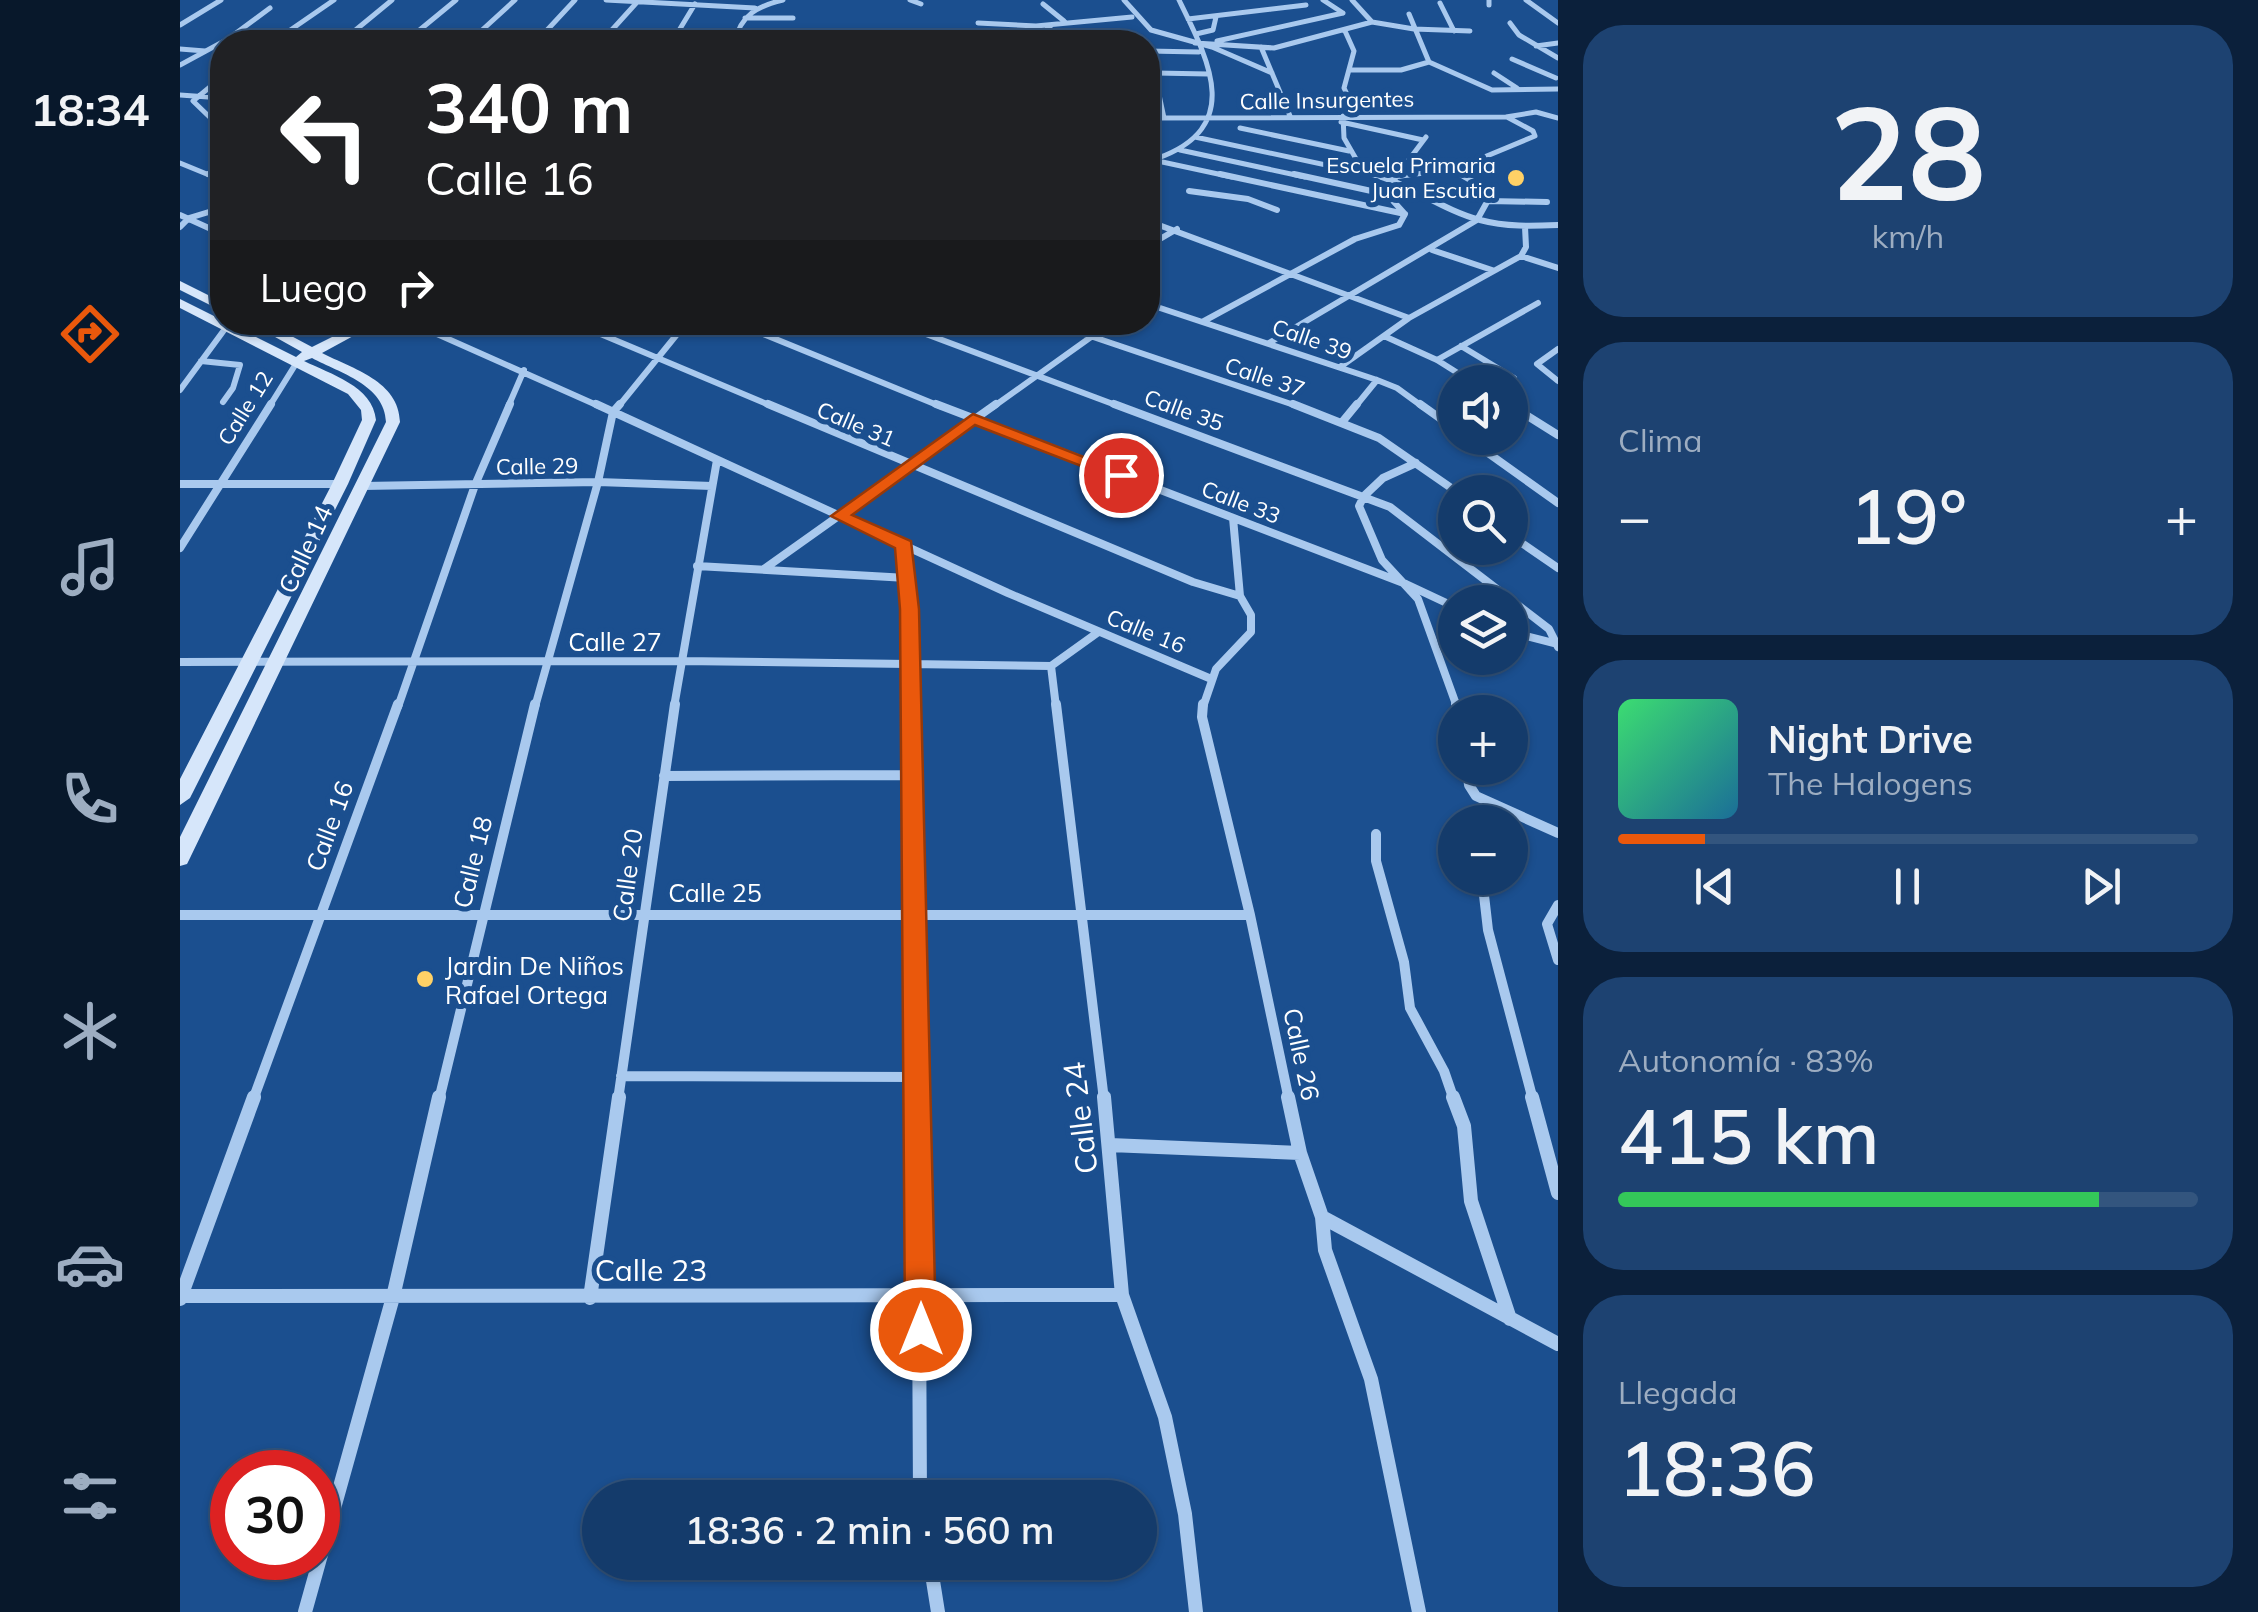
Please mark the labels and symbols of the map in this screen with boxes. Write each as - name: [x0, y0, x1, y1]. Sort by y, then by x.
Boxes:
- street label: Calle Insurgentes: [1239, 84, 1415, 116]
- place label: Escuela Primaria Juan Escutia: [1326, 151, 1496, 204]
- marker: Escuela Primaria Juan Escutia: [1505, 167, 1527, 189]
- street label: Calle 39: [1268, 312, 1356, 366]
- street label: Calle 37: [1221, 351, 1309, 403]
- street label: Calle 12: [211, 366, 279, 450]
- street label: Calle 35: [1140, 383, 1228, 437]
- street label: Calle 31: [813, 395, 899, 453]
- pin: [1079, 433, 1164, 518]
- street label: Calle 29: [496, 451, 578, 481]
- street label: Calle 33: [1197, 474, 1285, 530]
- street label: Calle 14: [271, 500, 339, 598]
- street label: Calle 16: [1103, 603, 1189, 659]
- street label: Calle 27: [568, 626, 662, 657]
- street label: Calle 16: [298, 777, 360, 875]
- street label: Calle 18: [446, 813, 498, 911]
- street label: Calle 20: [605, 826, 649, 924]
- street label: Calle 25: [668, 877, 762, 908]
- place label: Jardin De Niños Rafael Ortega: [445, 950, 624, 1010]
- marker: Jardin De Niños Rafael Ortega: [414, 968, 436, 990]
- street label: Calle 26: [1277, 1005, 1327, 1103]
- street label: Calle 24: [1054, 1060, 1106, 1176]
- street label: Calle 23: [595, 1251, 707, 1289]
- position arrow: [869, 1278, 973, 1382]
- speed limit sign: 30: [210, 1450, 340, 1580]

